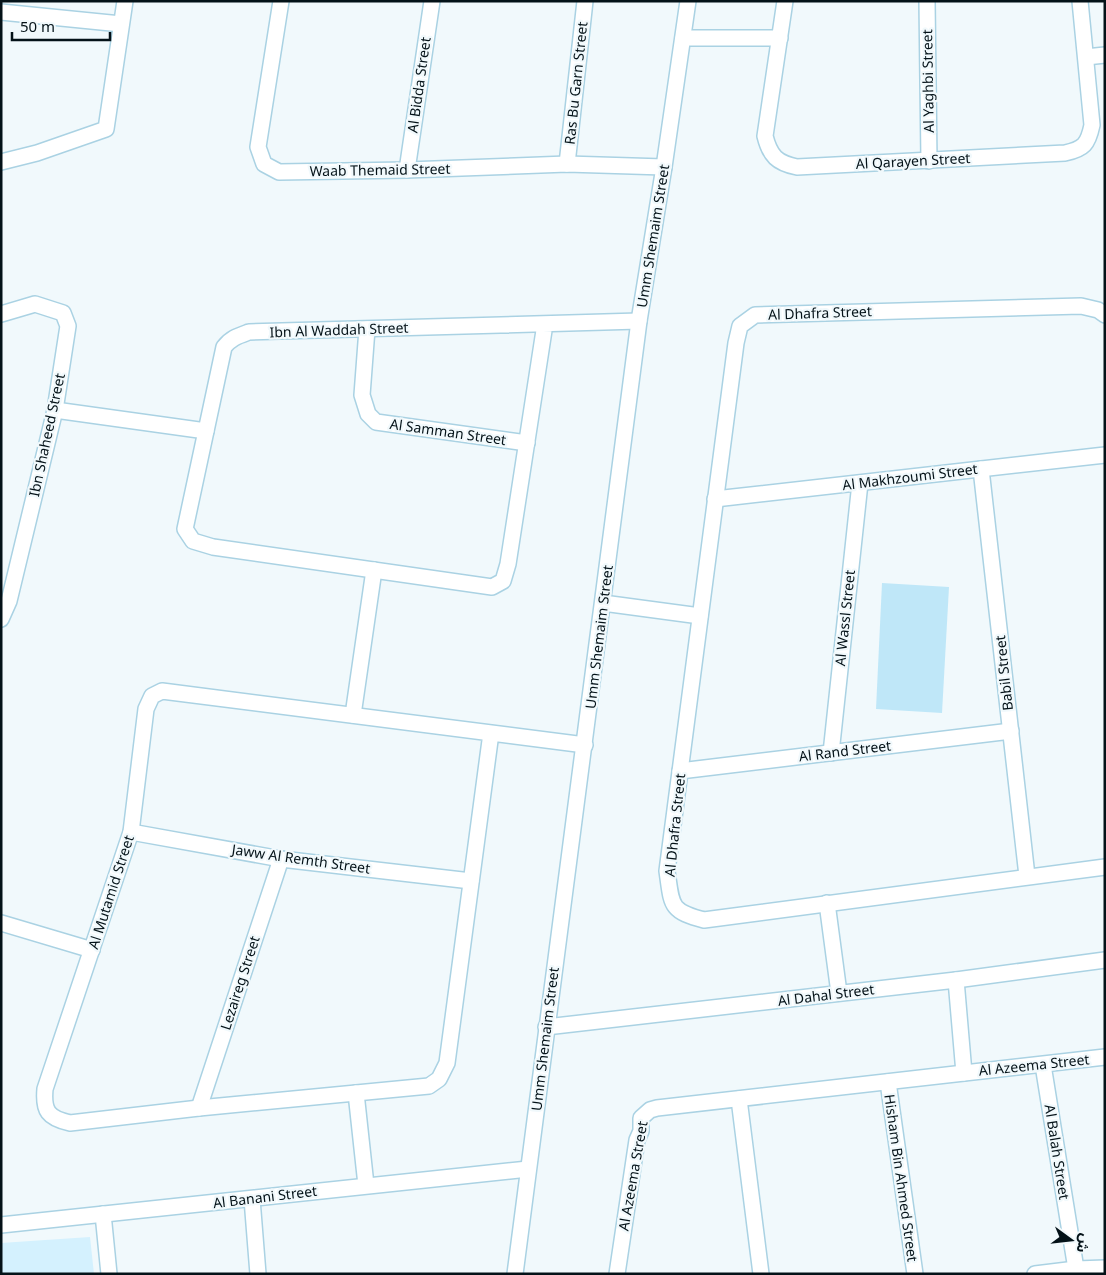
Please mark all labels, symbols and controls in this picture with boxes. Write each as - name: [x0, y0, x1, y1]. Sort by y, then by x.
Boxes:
- scale bar: [12, 10, 110, 42]
- text: 50 m: [20, 16, 55, 36]
- street label: Ras Bu Garn Street: [560, 21, 591, 145]
- street label: Al Yaghbi Street: [917, 29, 938, 133]
- street label: Al Bidda Street: [402, 36, 435, 134]
- street label: Al Qarayen Street: [855, 148, 971, 173]
- street label: Waab Themaid Street: [309, 159, 451, 180]
- street label: Umm Shemaim Street: [632, 163, 673, 309]
- street label: Al Dhafra Street: [768, 301, 872, 324]
- street label: Ibn Al Waddah Street: [269, 318, 409, 341]
- street label: Ibn Shaheed Street: [24, 371, 69, 498]
- street label: Al Samman Street: [389, 414, 507, 449]
- street label: Al Makhzoumi Street: [841, 459, 979, 494]
- street label: Umm Shemaim Street: [580, 564, 617, 710]
- street label: Al Wassl Street: [830, 569, 859, 667]
- street label: Babil Street: [990, 635, 1017, 712]
- street label: Al Rand Street: [798, 735, 892, 766]
- street label: Al Dhafra Street: [660, 772, 689, 878]
- street label: Al Mutamid Street: [83, 833, 138, 951]
- street label: Jaww Al Remth Street: [229, 839, 372, 878]
- street label: Lezaireg Street: [215, 933, 264, 1032]
- street label: Umm Shemaim Street: [526, 966, 563, 1112]
- street label: Al Dahal Street: [777, 979, 875, 1010]
- street label: Al Azeema Street: [978, 1049, 1090, 1080]
- street label: Hisham Bin Ahmed Street: [880, 1093, 923, 1263]
- street label: Al Balah Street: [1041, 1103, 1074, 1201]
- street label: Al Azeema Street: [613, 1120, 652, 1232]
- street label: Al Banani Street: [212, 1181, 318, 1212]
- north arrow: [1046, 1215, 1096, 1265]
- text: ش: [1072, 1232, 1096, 1255]

